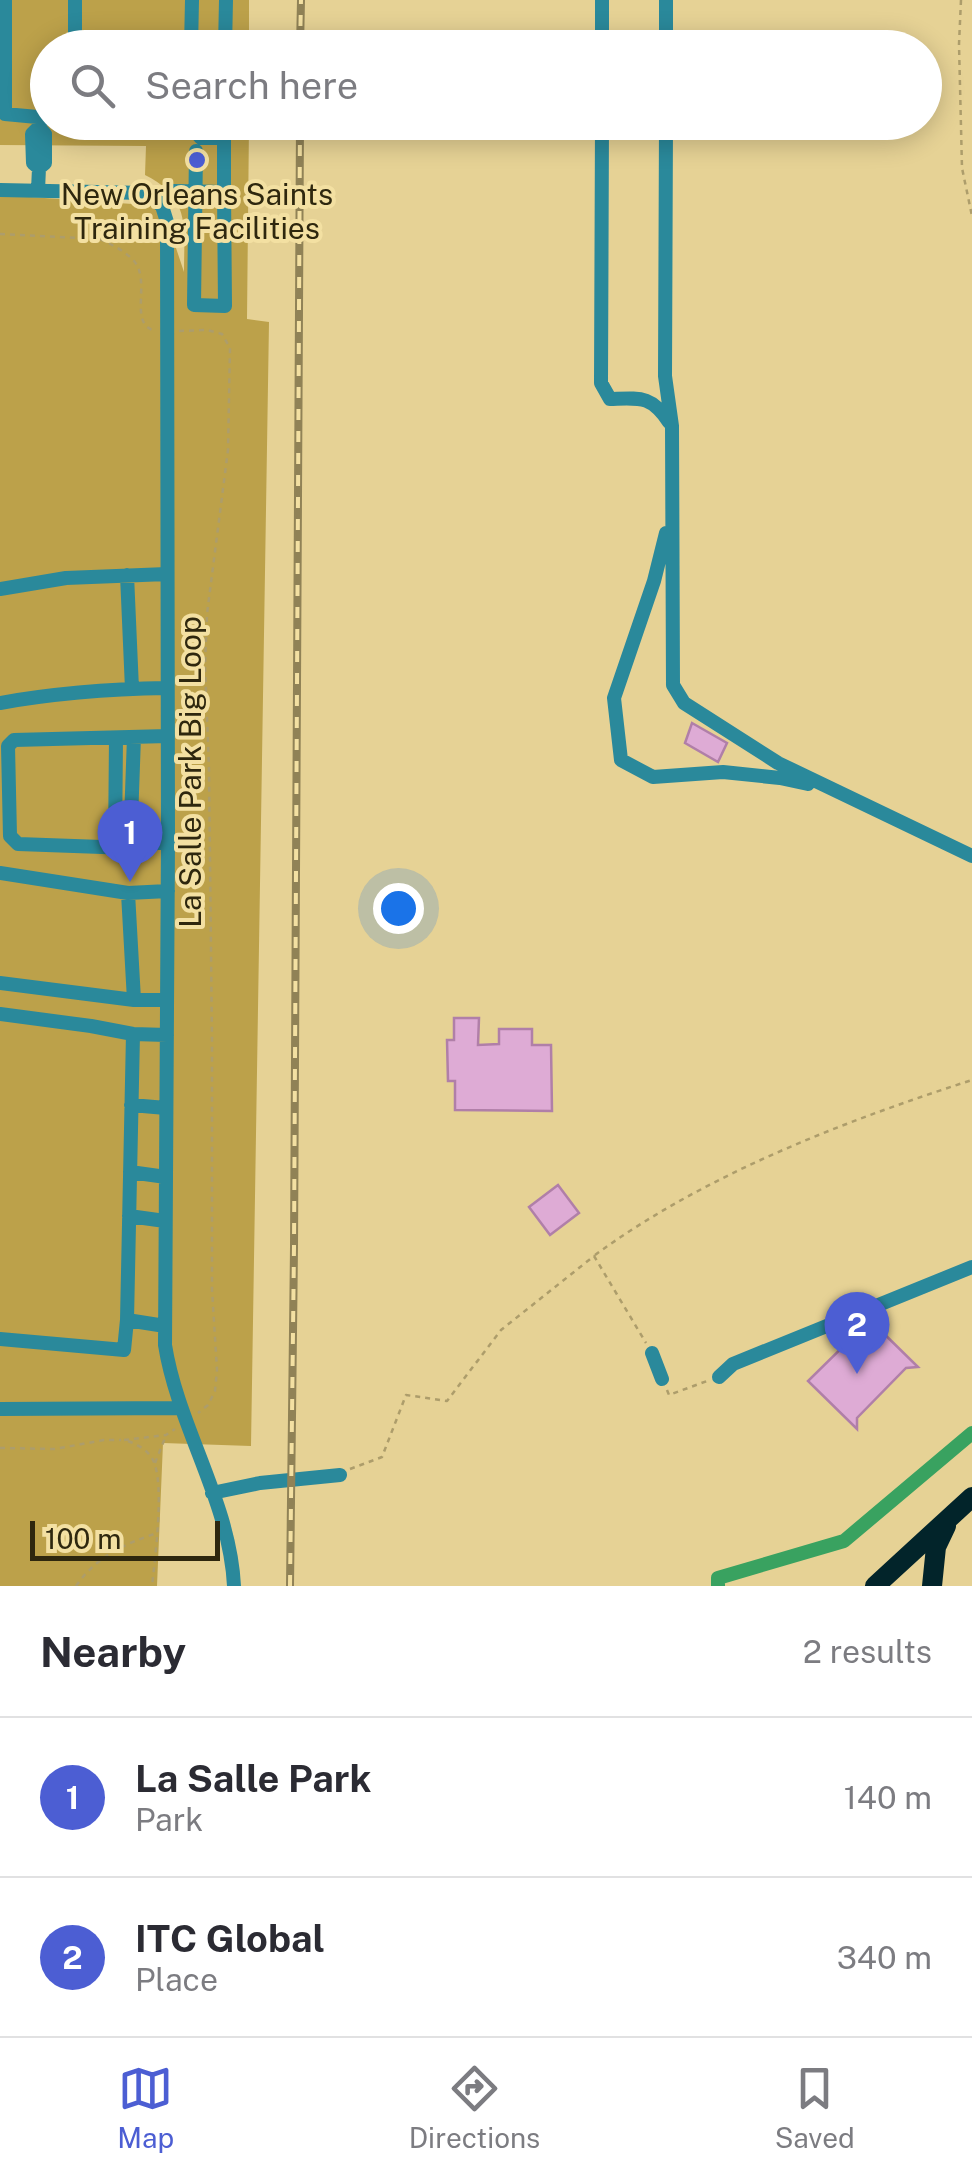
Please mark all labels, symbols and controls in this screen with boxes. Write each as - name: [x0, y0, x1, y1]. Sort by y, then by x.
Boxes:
- search box: [30, 30, 942, 140]
- icon: search: [65, 58, 120, 113]
- text: Search here: [145, 63, 358, 108]
- marker: New Orleans Saints Training Facilities: [186, 149, 208, 171]
- place label: New Orleans Saints Training Facilities: [61, 176, 333, 246]
- street label: La Salle Park Big Loop: [172, 616, 208, 928]
- pin: 1: [98, 800, 162, 882]
- your location: [373, 883, 424, 934]
- pin: 2: [824, 1292, 890, 1374]
- scale bar: [30, 1516, 220, 1560]
- text: 100 m: [45, 1522, 122, 1555]
- text: Nearby: [40, 1627, 186, 1676]
- text: 2 results: [803, 1633, 932, 1670]
- text: La Salle Park: [135, 1756, 371, 1801]
- text: 1: [66, 1779, 79, 1816]
- text: 140 m: [844, 1779, 932, 1816]
- text: Park: [135, 1801, 203, 1838]
- text: ITC Global: [135, 1916, 325, 1961]
- text: 2: [62, 1939, 83, 1976]
- text: 340 m: [837, 1939, 932, 1976]
- text: Place: [135, 1961, 218, 1998]
- tab: Map: [117, 2061, 174, 2154]
- tab: Directions: [409, 2061, 540, 2154]
- tab: Saved: [775, 2061, 855, 2154]

